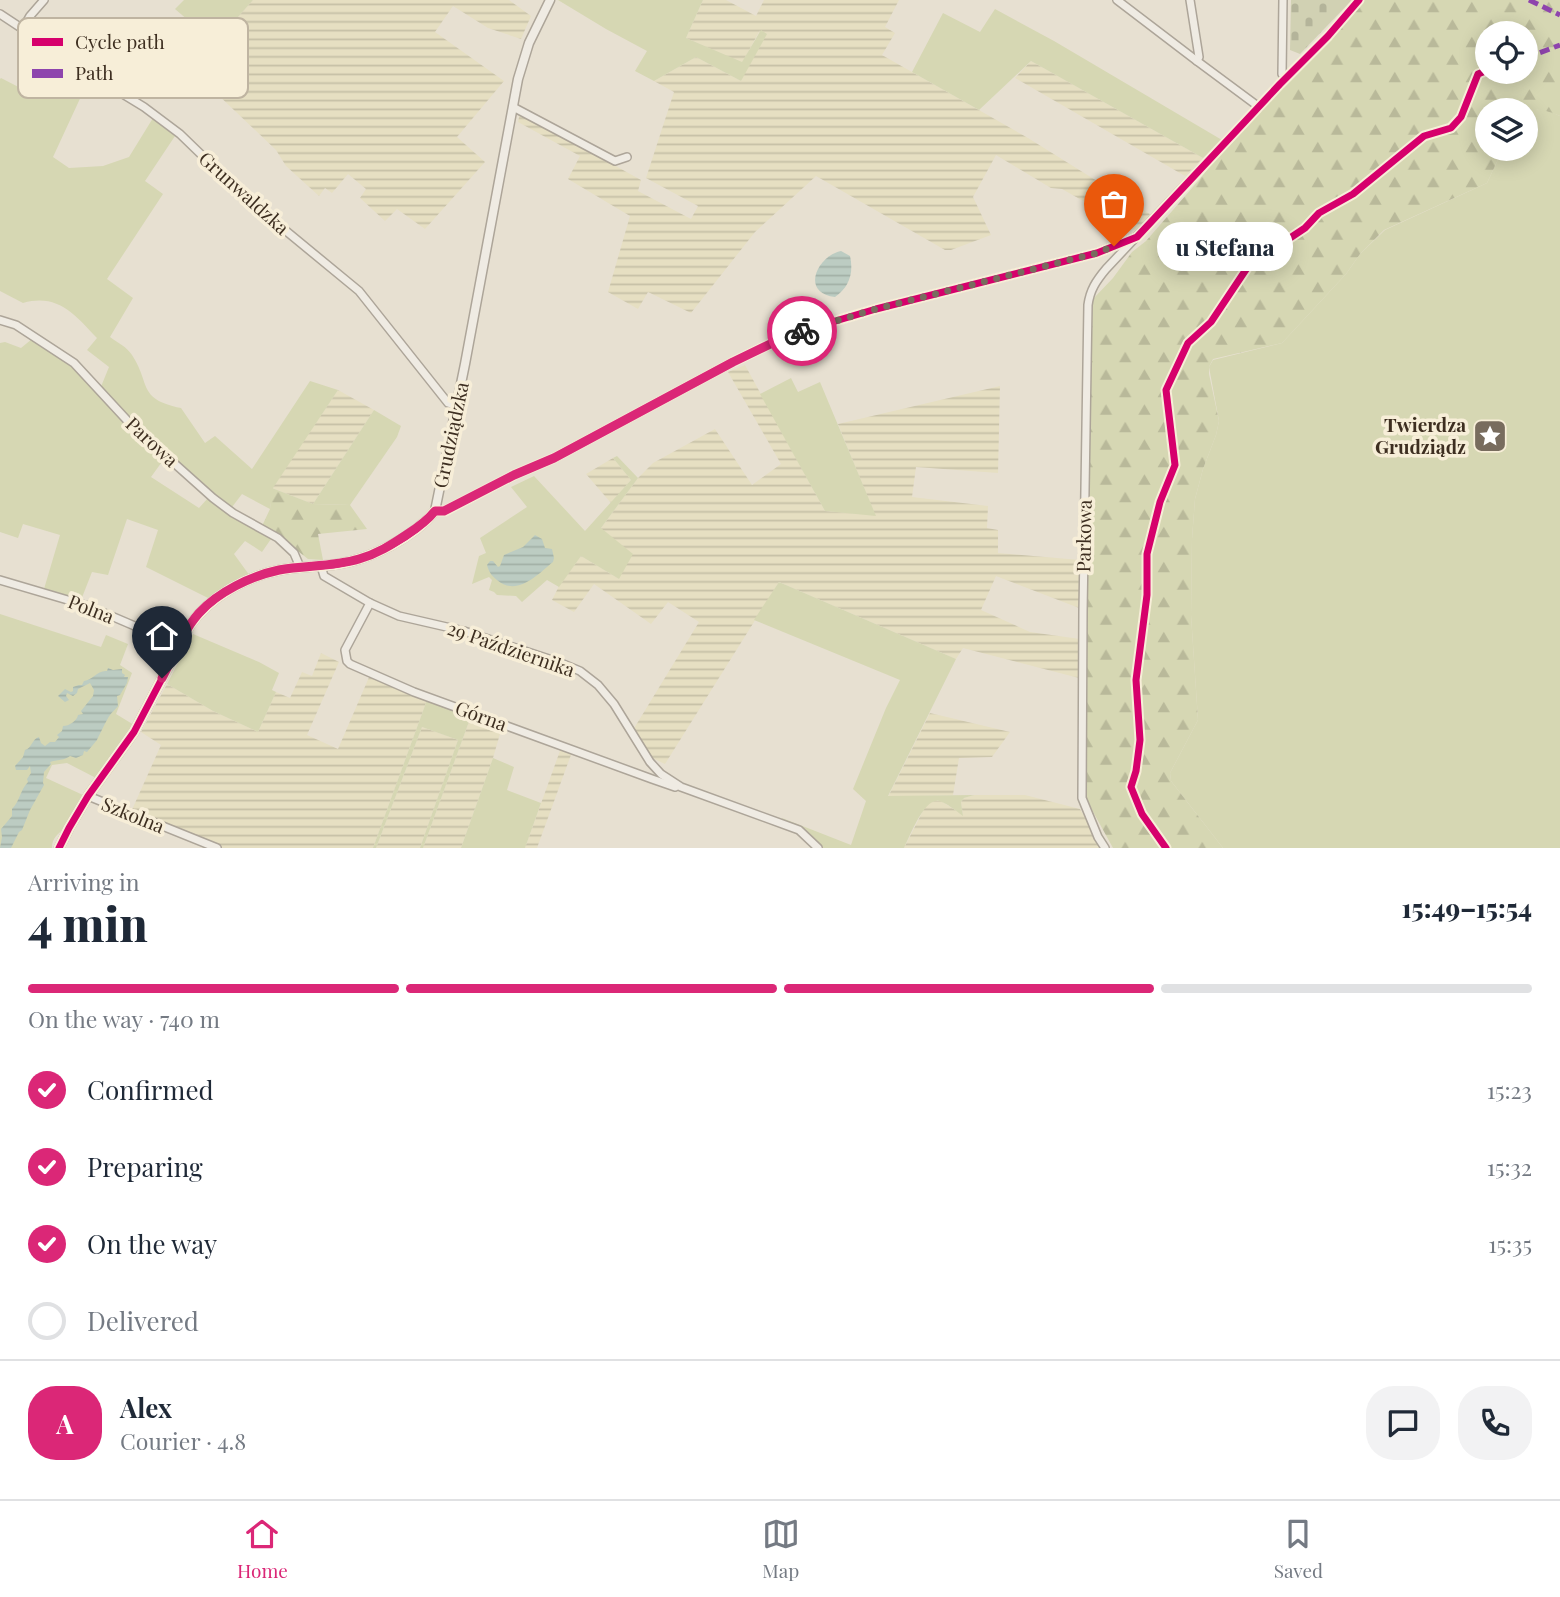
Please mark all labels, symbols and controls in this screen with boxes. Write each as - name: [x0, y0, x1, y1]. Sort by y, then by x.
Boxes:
- legend: [18, 18, 248, 98]
- map controls: [1475, 21, 1538, 161]
- button: locate: [1475, 21, 1538, 84]
- text: Cycle path: [75, 28, 165, 54]
- text: Path: [75, 59, 113, 85]
- button: layers: [1475, 98, 1538, 161]
- street label: Grunwaldzka: [194, 145, 296, 240]
- pin: [1084, 174, 1144, 246]
- icon: bag: [1095, 185, 1133, 223]
- callout: u Stefana: [1156, 222, 1292, 270]
- text: u Stefana: [1175, 231, 1275, 262]
- courier: [767, 296, 837, 366]
- icon: bike: [783, 312, 821, 350]
- street label: Grudziądzka: [426, 379, 474, 490]
- street label: Parowa: [121, 410, 185, 473]
- place label: Twierdza Grudziądz: [1375, 411, 1466, 459]
- place icon: Twierdza Grudziądz: [1471, 417, 1509, 455]
- street label: Parkowa: [1069, 499, 1097, 573]
- street label: Polna: [65, 587, 119, 629]
- pin: [132, 606, 192, 678]
- street label: 29 Października: [444, 614, 579, 682]
- icon: home: [143, 617, 181, 655]
- street label: Górna: [452, 694, 511, 737]
- street label: Szkolna: [98, 790, 169, 839]
- text: Arriving in: [28, 866, 140, 897]
- text: 15:49–15:54: [1402, 890, 1532, 925]
- text: 4 min: [28, 892, 148, 954]
- text: On the way · 740 m: [28, 1003, 220, 1034]
- icon: check: [28, 1071, 66, 1109]
- text: Confirmed: [87, 1072, 214, 1107]
- text: 15:23: [1487, 1074, 1532, 1105]
- icon: check: [28, 1148, 66, 1186]
- text: Preparing: [87, 1149, 203, 1184]
- text: 15:32: [1487, 1151, 1532, 1182]
- icon: check: [28, 1225, 66, 1263]
- text: On the way: [87, 1226, 217, 1261]
- text: 15:35: [1488, 1228, 1532, 1259]
- text: Delivered: [87, 1303, 199, 1338]
- button: chat: [1366, 1386, 1440, 1460]
- button: phone: [1458, 1386, 1532, 1460]
- text: Alex: [120, 1390, 172, 1425]
- text: A: [56, 1406, 74, 1441]
- text: Courier · 4.8: [120, 1425, 246, 1456]
- tab: Home: [237, 1515, 288, 1583]
- tab: Map: [762, 1515, 800, 1583]
- tab: Saved: [1274, 1515, 1323, 1583]

